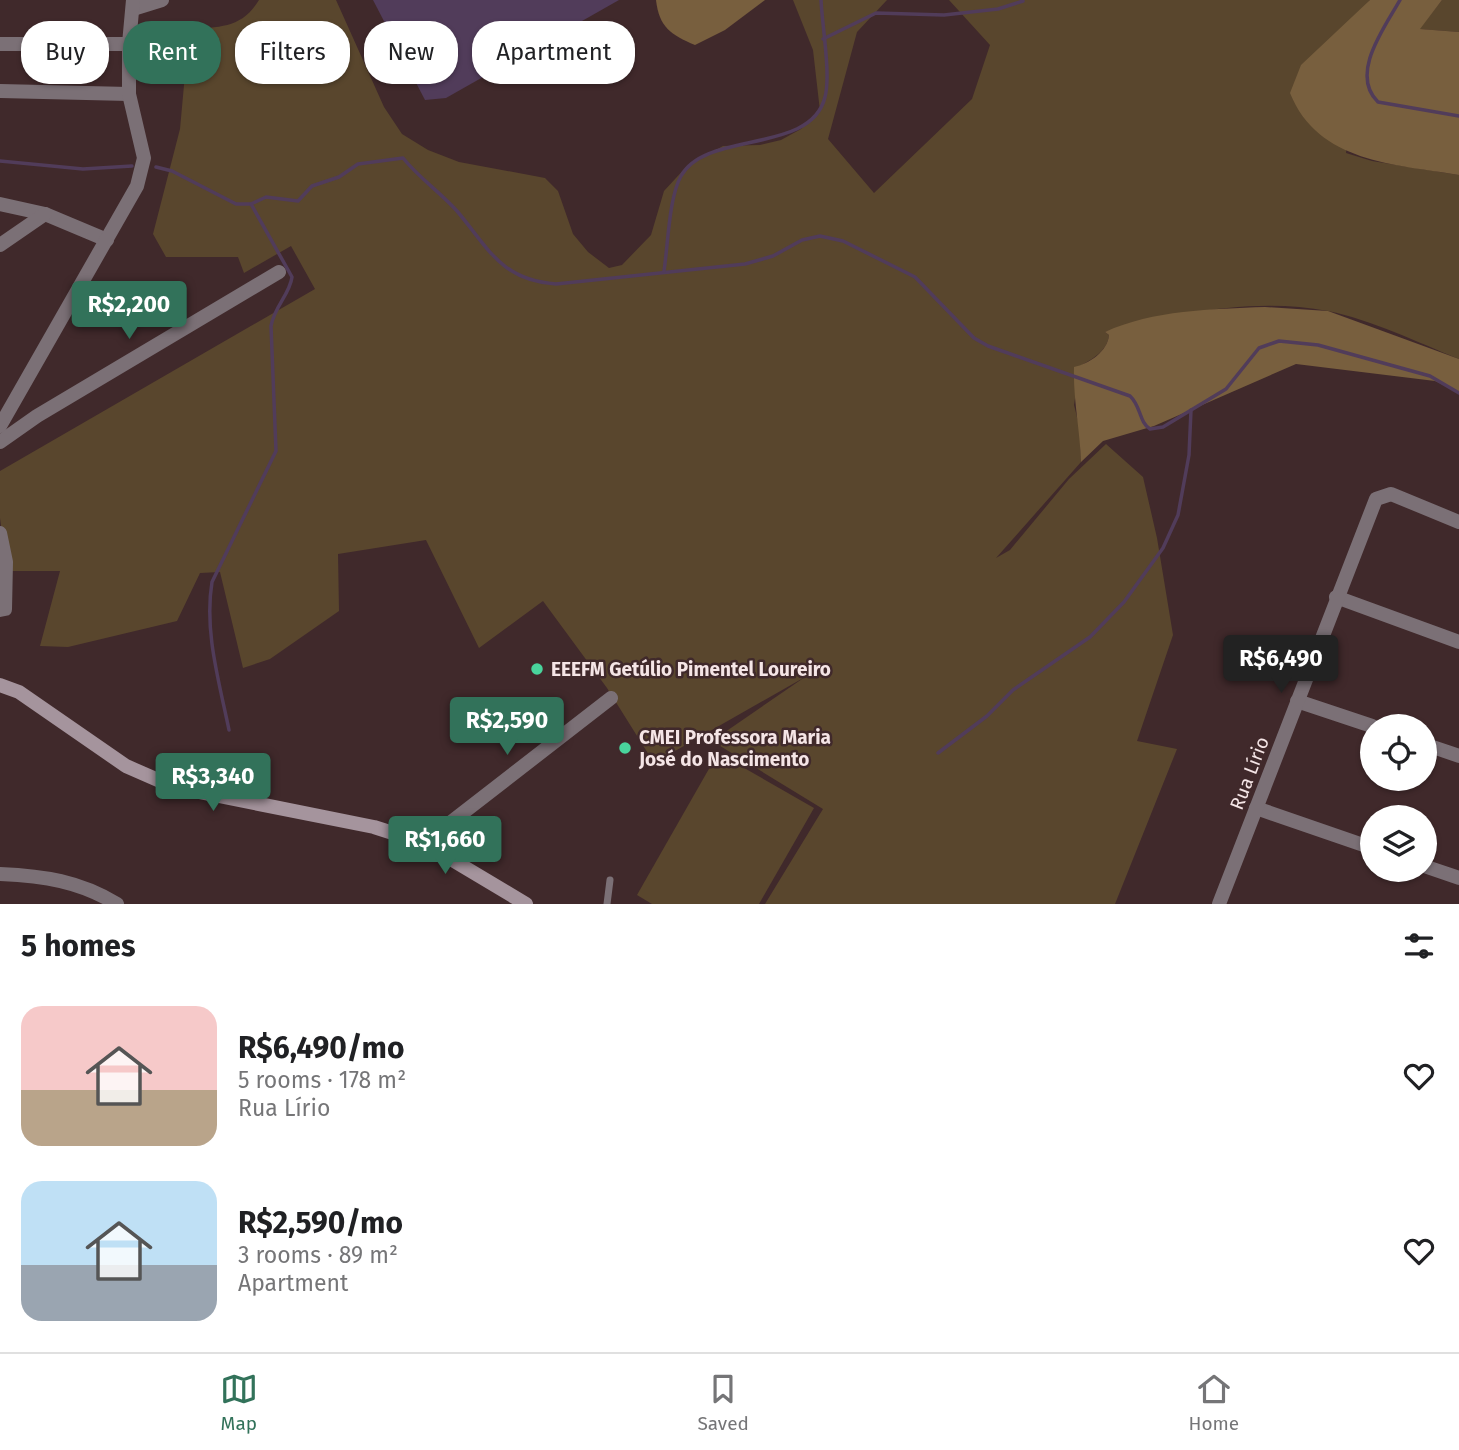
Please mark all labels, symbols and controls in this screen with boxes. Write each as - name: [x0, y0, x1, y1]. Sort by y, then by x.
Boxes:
- chip: Buy: [21, 21, 109, 84]
- chip: Rent: [123, 21, 221, 84]
- chip: Filters: [235, 21, 350, 84]
- chip: New: [364, 21, 458, 84]
- chip: Apartment: [472, 21, 635, 84]
- pin: R$2,200: [64, 282, 194, 341]
- text: R$2,200: [88, 290, 170, 318]
- pin: R$6,490: [1216, 636, 1346, 695]
- text: R$6,490: [1239, 644, 1323, 672]
- place label: EEEFM Getúlio Pimentel Loureiro: [551, 658, 831, 681]
- marker: EEEFM Getúlio Pimentel Loureiro: [529, 661, 545, 677]
- pin: R$2,590: [442, 698, 572, 757]
- text: R$2,590: [466, 706, 548, 734]
- map controls: [1360, 714, 1437, 882]
- button: locate: [1360, 714, 1437, 791]
- place label: CMEI Professora Maria José do Nascimento: [638, 726, 831, 771]
- street label: Rua Lírio: [1225, 733, 1274, 813]
- marker: CMEI Professora Maria José do Nascimento: [617, 740, 633, 756]
- pin: R$3,340: [148, 754, 278, 813]
- text: R$3,340: [172, 762, 254, 790]
- button: layers: [1360, 805, 1437, 882]
- pin: R$1,660: [380, 816, 510, 876]
- text: R$1,660: [404, 825, 486, 853]
- icon: filters: [1400, 927, 1438, 965]
- text: 5 homes: [21, 928, 135, 964]
- text: R$6,490/mo: [238, 1030, 404, 1066]
- icon: home: [77, 1034, 161, 1118]
- icon: heart: [1400, 1057, 1438, 1095]
- text: 5 rooms · 178 m²: [238, 1066, 406, 1094]
- text: Rua Lírio: [238, 1094, 330, 1122]
- text: R$2,590/mo: [238, 1205, 403, 1241]
- icon: home: [77, 1209, 161, 1293]
- icon: heart: [1400, 1232, 1438, 1270]
- text: 3 rooms · 89 m²: [238, 1241, 398, 1269]
- text: Apartment: [238, 1269, 348, 1297]
- tab: Map: [220, 1370, 258, 1435]
- tab: Saved: [697, 1370, 749, 1435]
- tab: Home: [1189, 1370, 1239, 1435]

